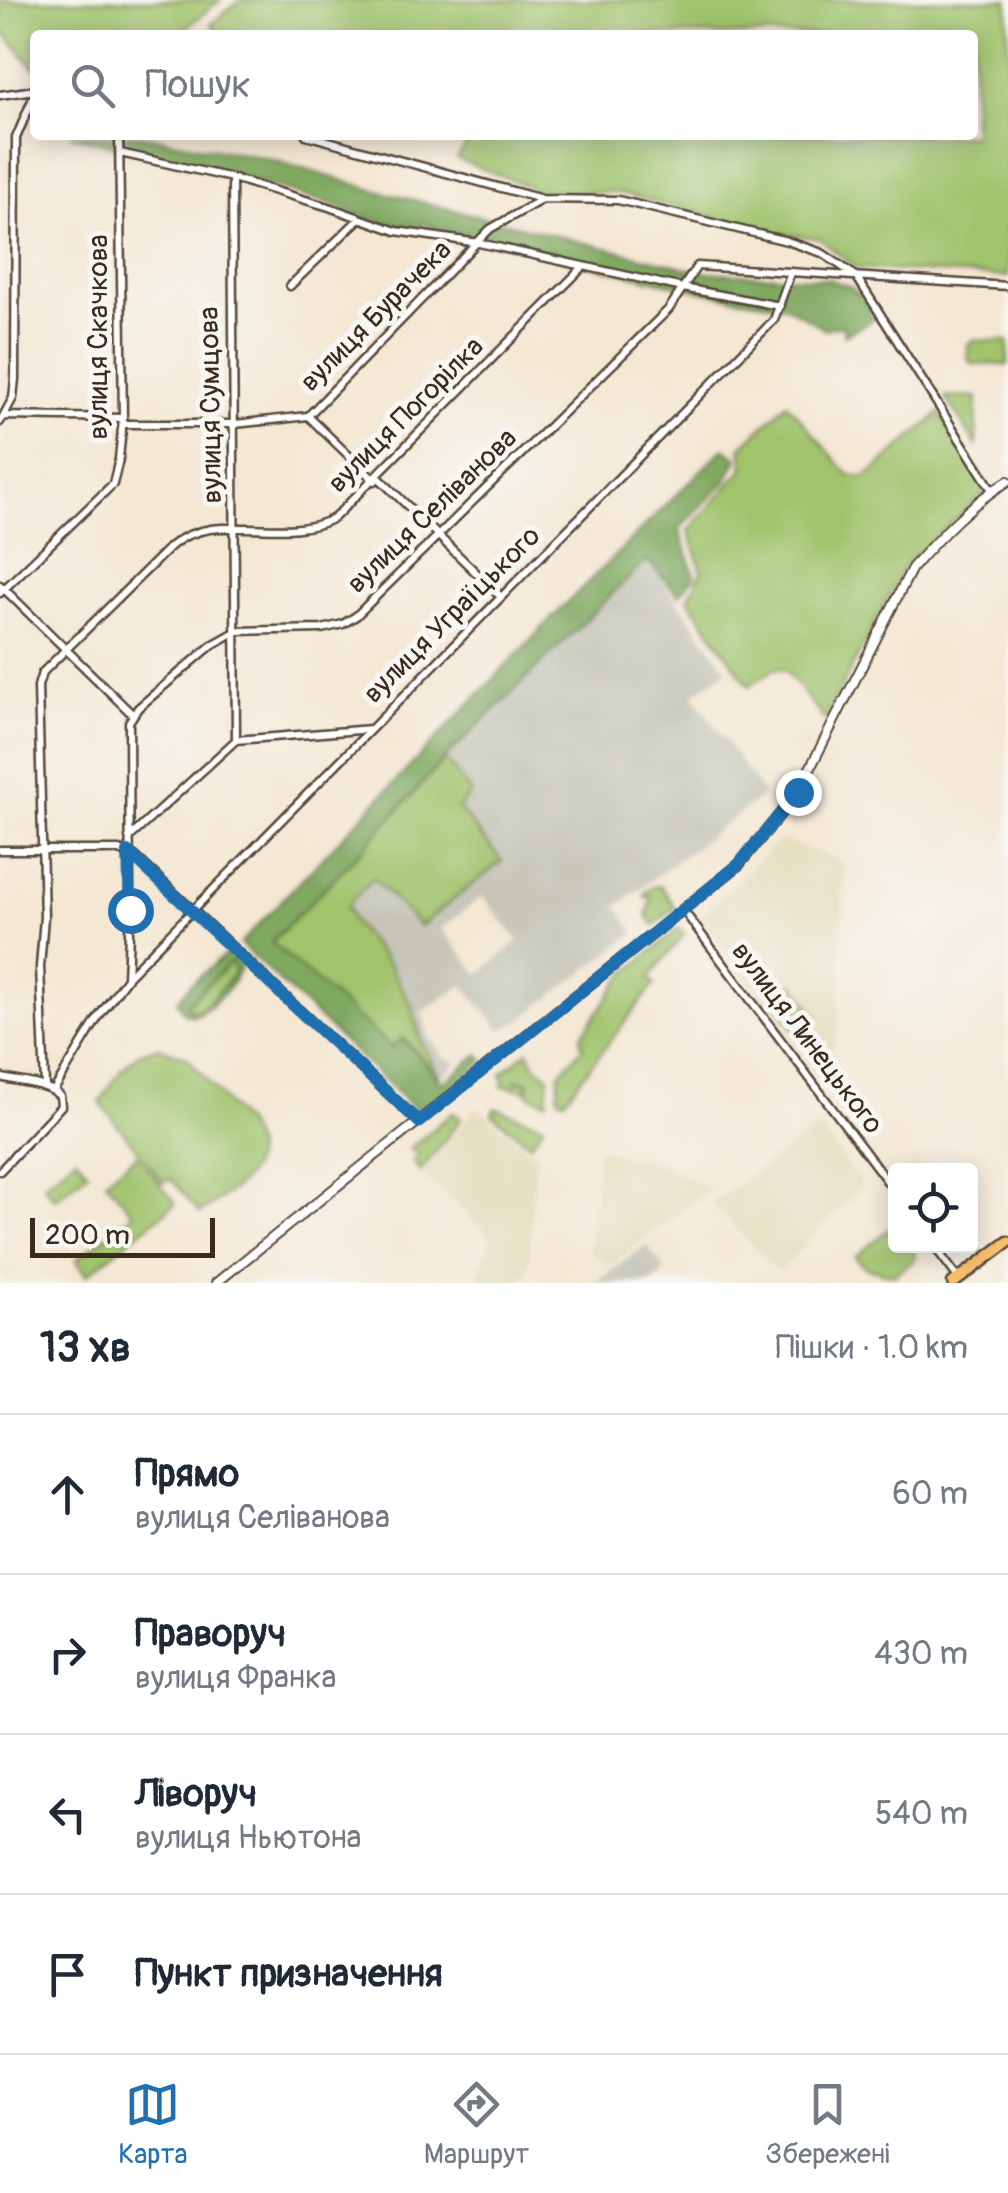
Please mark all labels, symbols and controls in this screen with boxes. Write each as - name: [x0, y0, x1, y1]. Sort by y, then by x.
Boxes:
- search box: [30, 30, 978, 140]
- icon: search: [65, 58, 120, 113]
- text: Пошук: [145, 61, 251, 109]
- street label: вулиця Бурачека: [293, 233, 459, 399]
- street label: вулиця Скачкова: [81, 235, 116, 439]
- street label: вулиця Сумцова: [192, 306, 230, 504]
- street label: вулиця Погорілка: [321, 330, 491, 500]
- street label: вулиця Селіванова: [340, 421, 524, 601]
- street label: вулиця Уграїцького: [356, 519, 548, 711]
- route end: [776, 770, 822, 816]
- route start: [108, 888, 154, 934]
- street label: вулиця Линецького: [723, 935, 891, 1141]
- map controls: [888, 1163, 978, 1253]
- button: locate: [888, 1163, 978, 1253]
- scale bar: [30, 1213, 215, 1258]
- text: 200 m: [45, 1218, 130, 1253]
- text: 13 хв: [40, 1322, 131, 1374]
- text: Пішки · 1.0 km: [775, 1328, 968, 1368]
- text: Прямо: [135, 1450, 239, 1498]
- icon: ahead: [40, 1467, 95, 1522]
- text: 60 m: [892, 1474, 968, 1514]
- text: вулиця Селіванова: [135, 1498, 390, 1538]
- text: Праворуч: [135, 1610, 286, 1658]
- icon: right: [40, 1627, 95, 1682]
- text: 430 m: [874, 1634, 968, 1674]
- text: вулиця Франка: [135, 1658, 336, 1698]
- text: Ліворуч: [135, 1770, 257, 1818]
- icon: left: [40, 1787, 95, 1842]
- text: 540 m: [875, 1794, 968, 1834]
- text: вулиця Ньютона: [135, 1818, 362, 1858]
- icon: arrive: [40, 1947, 95, 2002]
- text: Пункт призначення: [135, 1950, 443, 1998]
- tab: Карта: [118, 2077, 188, 2172]
- tab: Маршрут: [424, 2077, 529, 2172]
- tab: Збережені: [765, 2077, 890, 2172]

